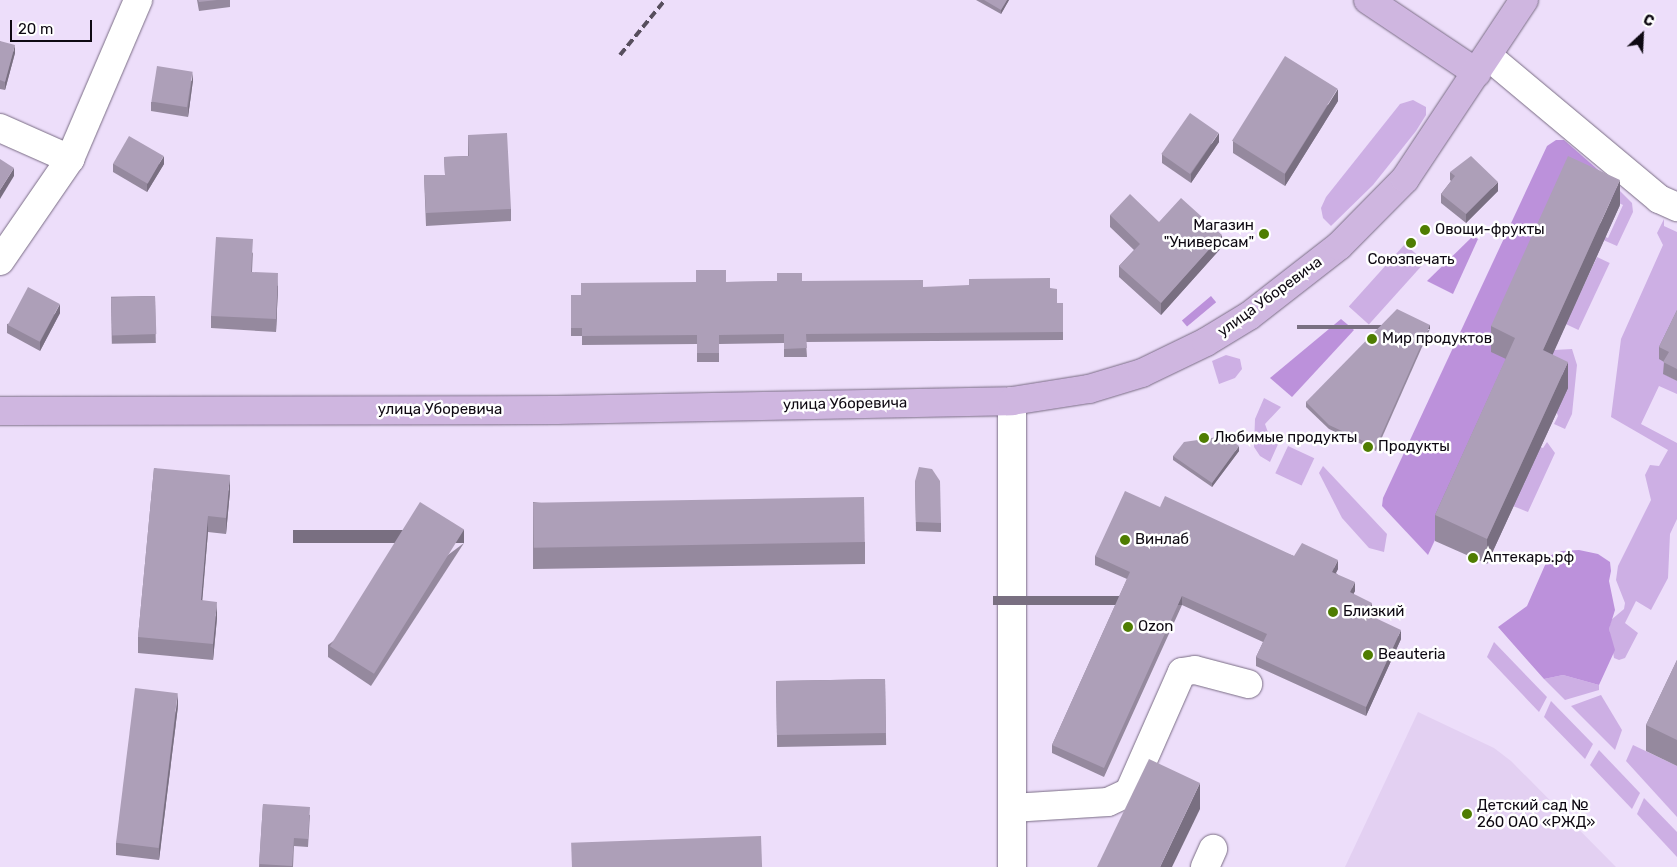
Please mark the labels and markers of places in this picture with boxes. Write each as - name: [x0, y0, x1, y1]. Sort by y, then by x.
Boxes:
- place label: Магазин "Универсам": [1164, 216, 1254, 251]
- place label: Овощи-фрукты: [1435, 221, 1545, 239]
- marker: Овощи-фрукты: [1419, 224, 1431, 236]
- marker: Магазин "Универсам": [1258, 228, 1270, 240]
- marker: Союзпечать: [1405, 237, 1417, 249]
- place label: Союзпечать: [1367, 251, 1455, 269]
- place label: Мир продуктов: [1382, 330, 1492, 348]
- marker: Мир продуктов: [1366, 333, 1378, 345]
- place label: Любимые продукты: [1214, 429, 1357, 447]
- marker: Любимые продукты: [1198, 432, 1210, 444]
- place label: Продукты: [1378, 438, 1450, 456]
- marker: Продукты: [1362, 441, 1374, 453]
- place label: Винлаб: [1135, 531, 1189, 549]
- marker: Винлаб: [1119, 534, 1131, 546]
- place label: Аптекарь.рф: [1483, 549, 1574, 567]
- marker: Аптекарь.рф: [1467, 552, 1479, 564]
- place label: Близкий: [1343, 603, 1404, 621]
- marker: Близкий: [1327, 606, 1339, 618]
- place label: Ozon: [1138, 618, 1173, 636]
- marker: Ozon: [1122, 621, 1134, 633]
- place label: Beauteria: [1378, 646, 1446, 664]
- marker: Beauteria: [1362, 649, 1374, 661]
- place label: Детский сад № 260 ОАО «РЖД»: [1477, 796, 1595, 831]
- marker: Детский сад № 260 ОАО «РЖД»: [1461, 808, 1473, 820]

